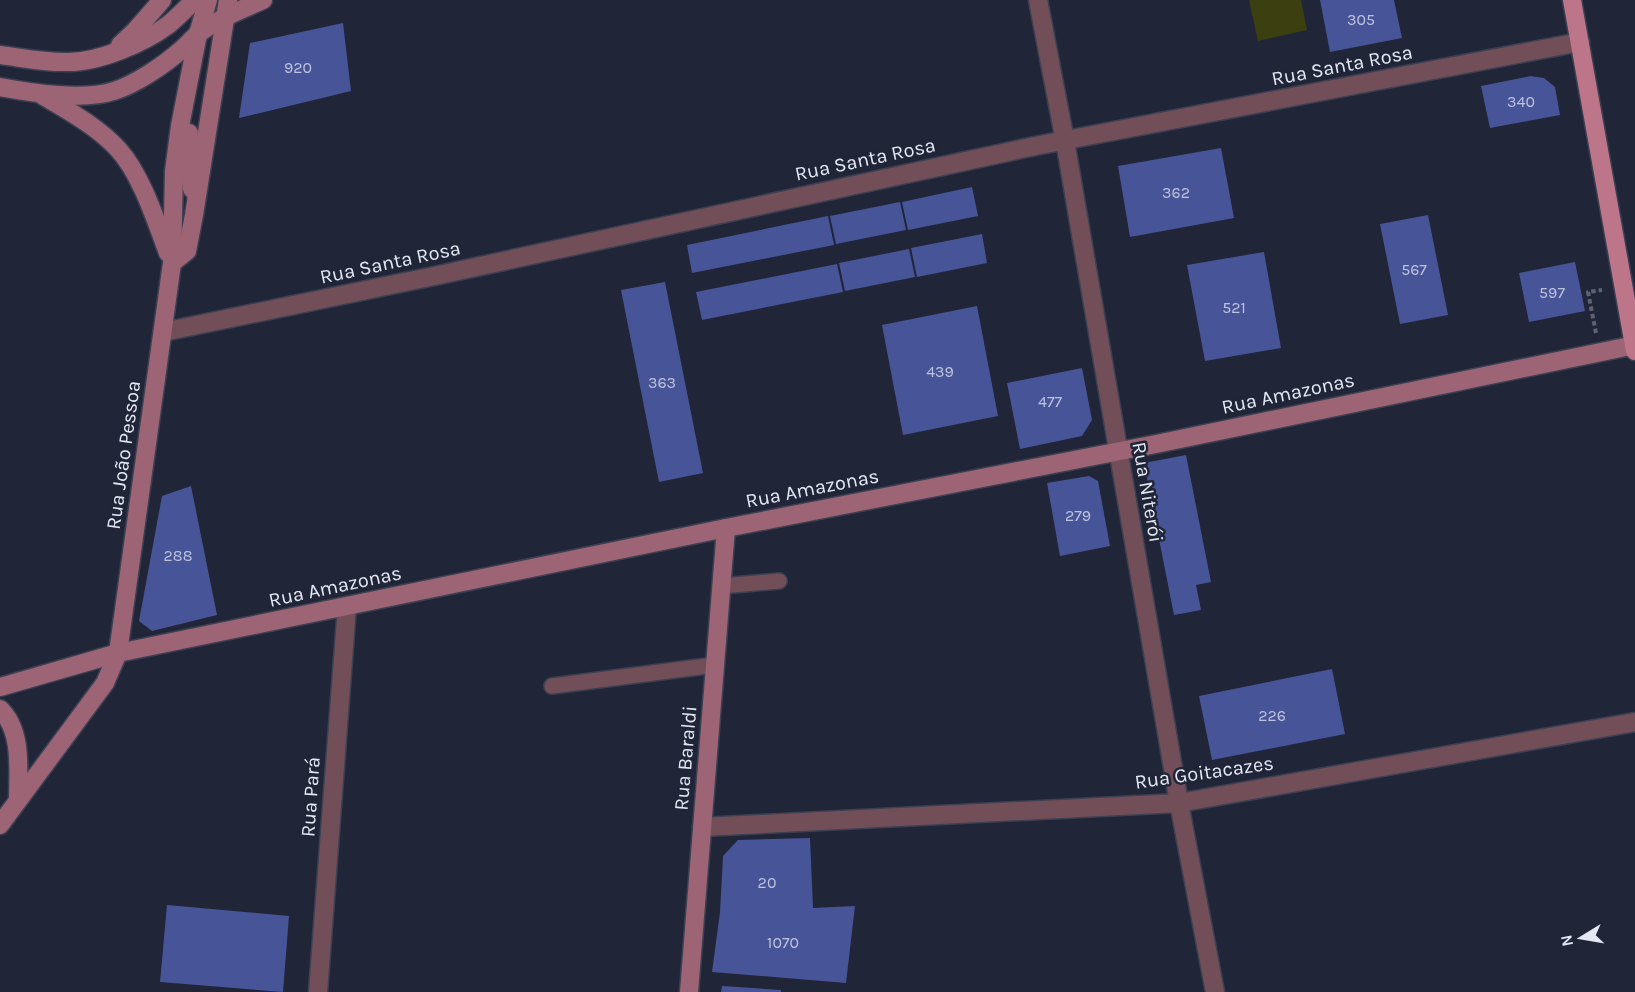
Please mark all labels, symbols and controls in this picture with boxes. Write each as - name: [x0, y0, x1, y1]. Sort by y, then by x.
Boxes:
- house number: 305: [1347, 10, 1375, 29]
- street label: Rua Santa Rosa: [1270, 41, 1415, 90]
- house number: 920: [284, 58, 312, 77]
- house number: 340: [1507, 92, 1535, 111]
- street label: Rua Santa Rosa: [793, 133, 938, 186]
- house number: 362: [1162, 183, 1190, 202]
- street label: Rua Santa Rosa: [318, 236, 463, 289]
- house number: 567: [1401, 260, 1427, 279]
- house number: 597: [1539, 283, 1565, 302]
- house number: 521: [1222, 298, 1246, 317]
- house number: 439: [926, 362, 954, 381]
- street label: Rua Amazonas: [1220, 368, 1357, 419]
- house number: 363: [648, 373, 676, 392]
- street label: Rua João Pessoa: [102, 379, 145, 531]
- house number: 477: [1038, 392, 1062, 411]
- street label: Rua Niterói: [1127, 440, 1168, 544]
- street label: Rua Amazonas: [743, 464, 881, 513]
- house number: 279: [1065, 506, 1091, 525]
- house number: 288: [164, 546, 192, 565]
- street label: Rua Amazonas: [267, 561, 404, 612]
- street label: Rua Baraldi: [669, 705, 702, 811]
- house number: 226: [1258, 706, 1286, 725]
- street label: Rua Goitacazes: [1133, 751, 1275, 794]
- street label: Rua Pará: [296, 756, 325, 838]
- house number: 20: [758, 873, 776, 892]
- north arrow: [1551, 908, 1611, 968]
- house number: 1070: [767, 933, 799, 952]
- text: N: [1556, 933, 1577, 948]

